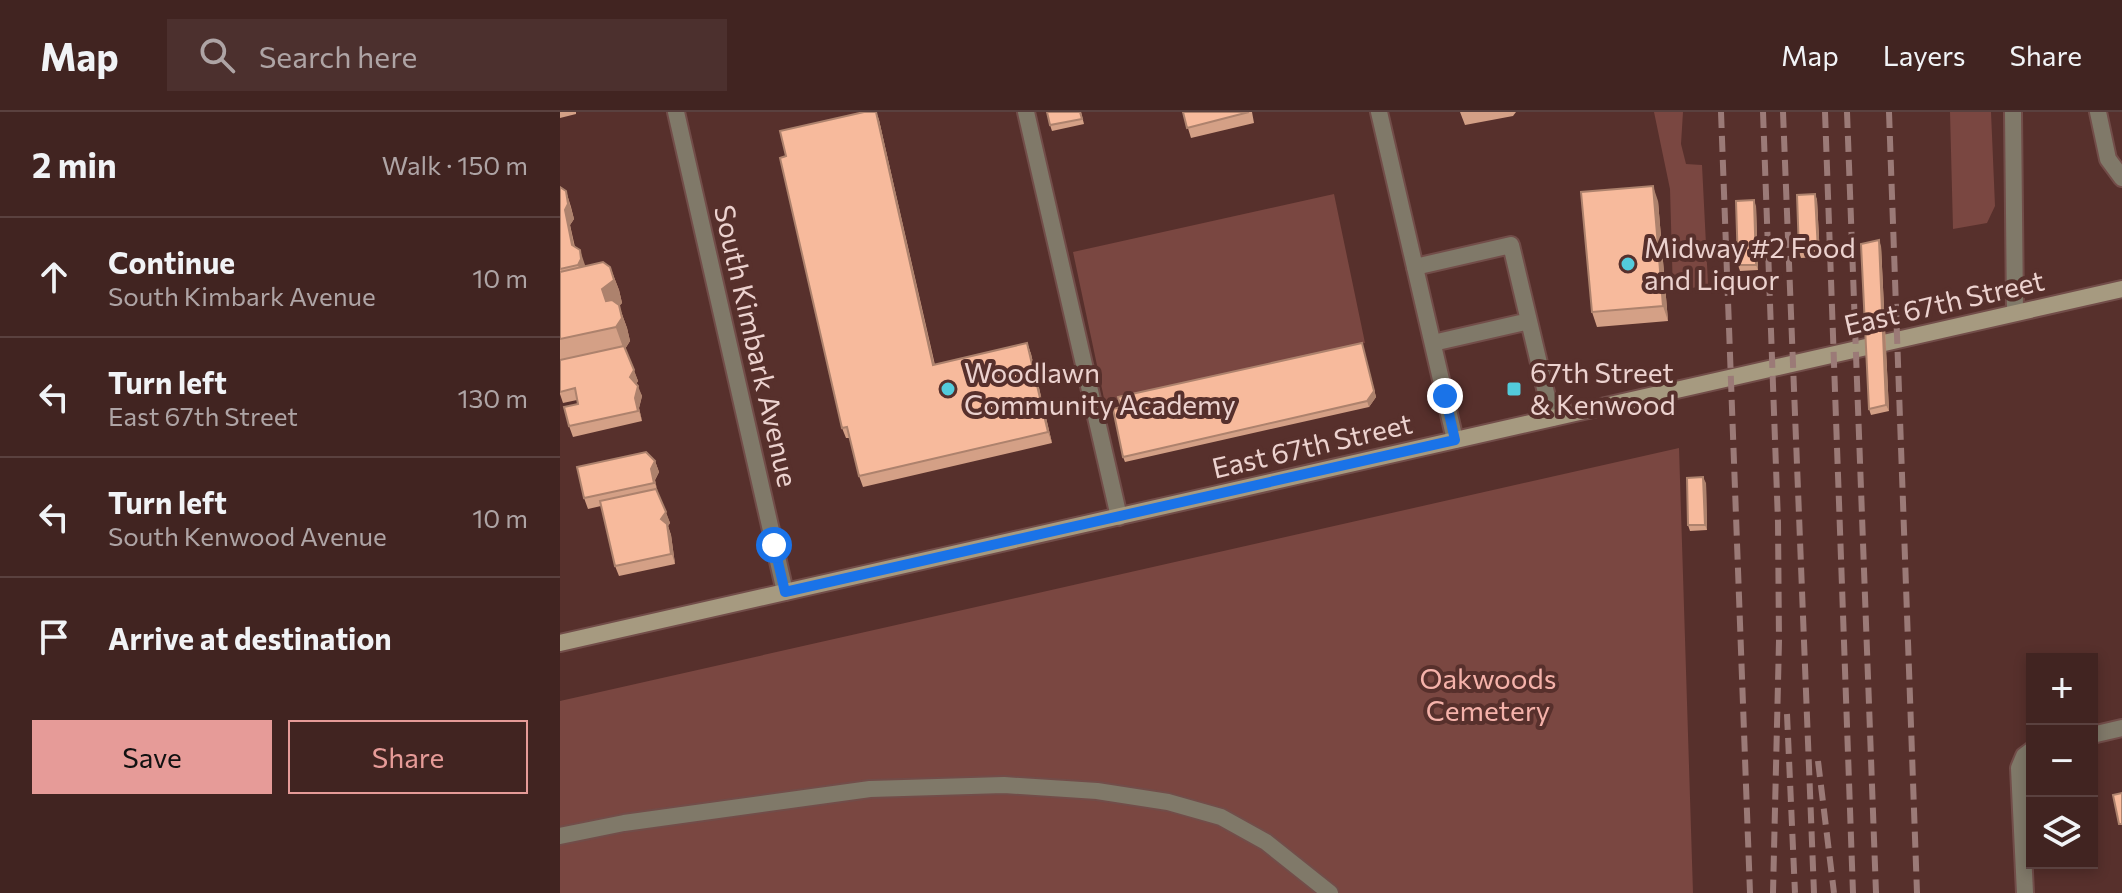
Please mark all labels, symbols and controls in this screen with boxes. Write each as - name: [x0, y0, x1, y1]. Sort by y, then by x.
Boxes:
- search box: [167, 19, 727, 91]
- text: Map: [40, 32, 119, 79]
- icon: search: [195, 33, 239, 77]
- text: Search here: [259, 37, 417, 74]
- text: Map: [1781, 38, 1839, 72]
- text: Layers: [1883, 38, 1965, 72]
- text: Share: [2009, 38, 2082, 72]
- text: 2 min: [32, 143, 117, 185]
- text: Walk · 150 m: [382, 149, 528, 180]
- street label: South Kimbark Avenue: [708, 201, 806, 490]
- place label: Midway #2 Food and Liquor: [1644, 230, 1856, 296]
- text: Continue: [108, 243, 235, 280]
- icon: ahead: [32, 255, 76, 299]
- marker: Midway #2 Food and Liquor: [1619, 255, 1637, 273]
- text: 10 m: [472, 262, 528, 293]
- street label: East 67th Street: [1840, 262, 2047, 342]
- text: South Kimbark Avenue: [108, 280, 376, 311]
- place label: Woodlawn Community Academy: [964, 355, 1236, 421]
- place label: 67th Street & Kenwood: [1530, 355, 1676, 421]
- text: Turn left: [108, 363, 227, 400]
- icon: left: [32, 375, 76, 419]
- route end: [1427, 378, 1463, 414]
- marker: Woodlawn Community Academy: [939, 380, 957, 398]
- marker: 67th Street & Kenwood: [1505, 380, 1523, 398]
- text: 130 m: [457, 382, 528, 413]
- text: East 67th Street: [108, 400, 298, 431]
- street label: East 67th Street: [1208, 405, 1415, 485]
- text: Turn left: [108, 483, 227, 520]
- icon: left: [32, 495, 76, 539]
- text: 10 m: [472, 502, 528, 533]
- text: South Kenwood Avenue: [108, 520, 387, 551]
- route start: [756, 527, 792, 563]
- icon: arrive: [32, 615, 76, 659]
- text: Arrive at destination: [108, 619, 392, 656]
- map controls: [2026, 653, 2098, 869]
- button: +: [2026, 653, 2098, 725]
- park label: Oakwoods Cemetery: [1420, 661, 1556, 727]
- button: Save: [32, 720, 272, 794]
- button: Share: [288, 720, 528, 794]
- button: −: [2026, 725, 2098, 797]
- button: layers: [2026, 797, 2098, 869]

